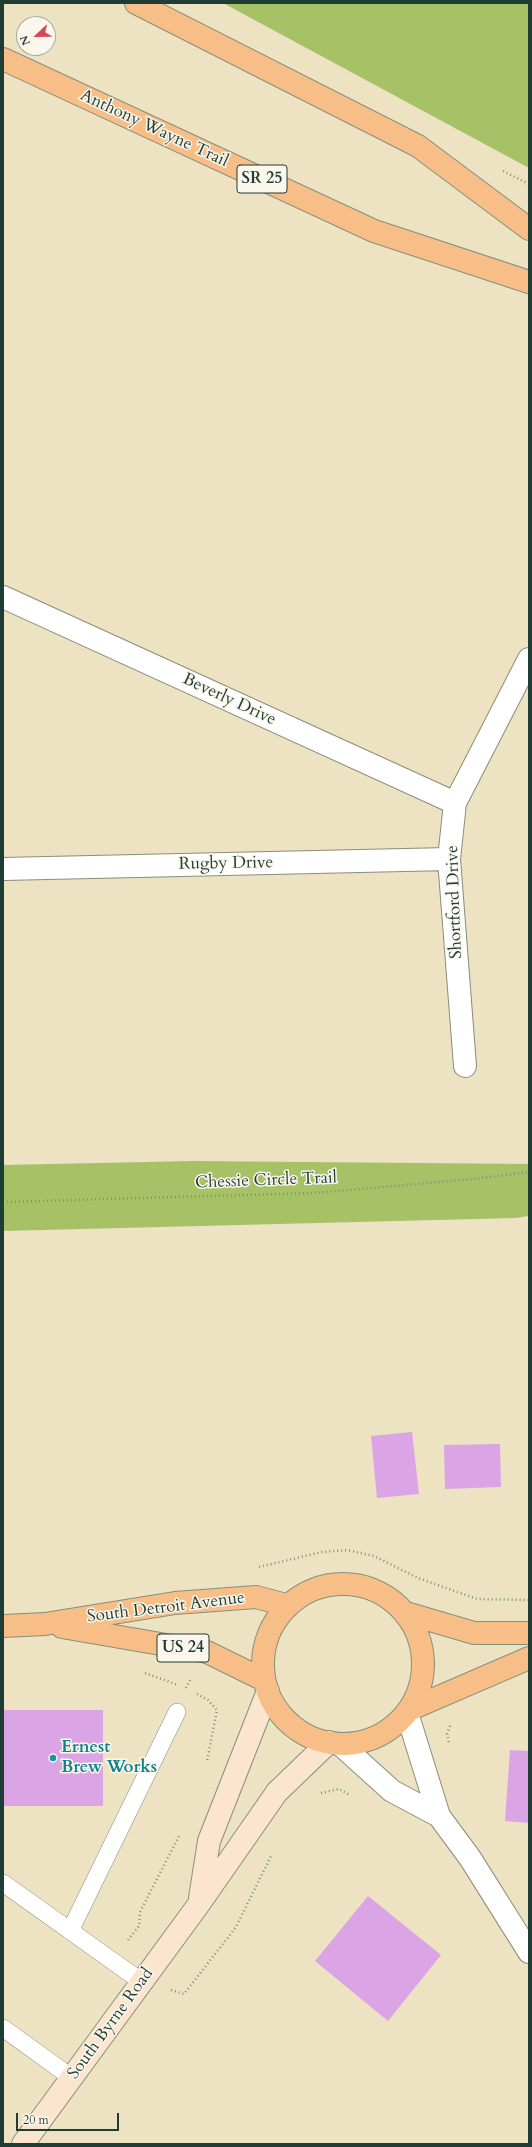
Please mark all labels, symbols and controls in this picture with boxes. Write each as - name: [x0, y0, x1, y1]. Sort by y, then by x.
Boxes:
- north arrow: [16, 16, 56, 56]
- text: N: [17, 33, 34, 48]
- street label: Anthony Wayne Trail: [77, 86, 231, 172]
- road number: SR 25: [237, 165, 287, 193]
- street label: Beverly Drive: [179, 669, 279, 731]
- street label: Shortford Drive: [443, 845, 467, 959]
- street label: Rugby Drive: [179, 853, 273, 875]
- street label: Chessie Circle Trail: [195, 1168, 337, 1194]
- street label: South Detroit Avenue: [86, 1588, 246, 1628]
- road number: US 24: [157, 1634, 209, 1662]
- place label: Ernest Brew Works: [61, 1738, 157, 1778]
- marker: Ernest Brew Works: [48, 1753, 58, 1763]
- street label: South Byrne Road: [64, 1964, 158, 2084]
- scale bar: [18, 2105, 121, 2131]
- text: 20 m: [23, 2112, 49, 2128]

